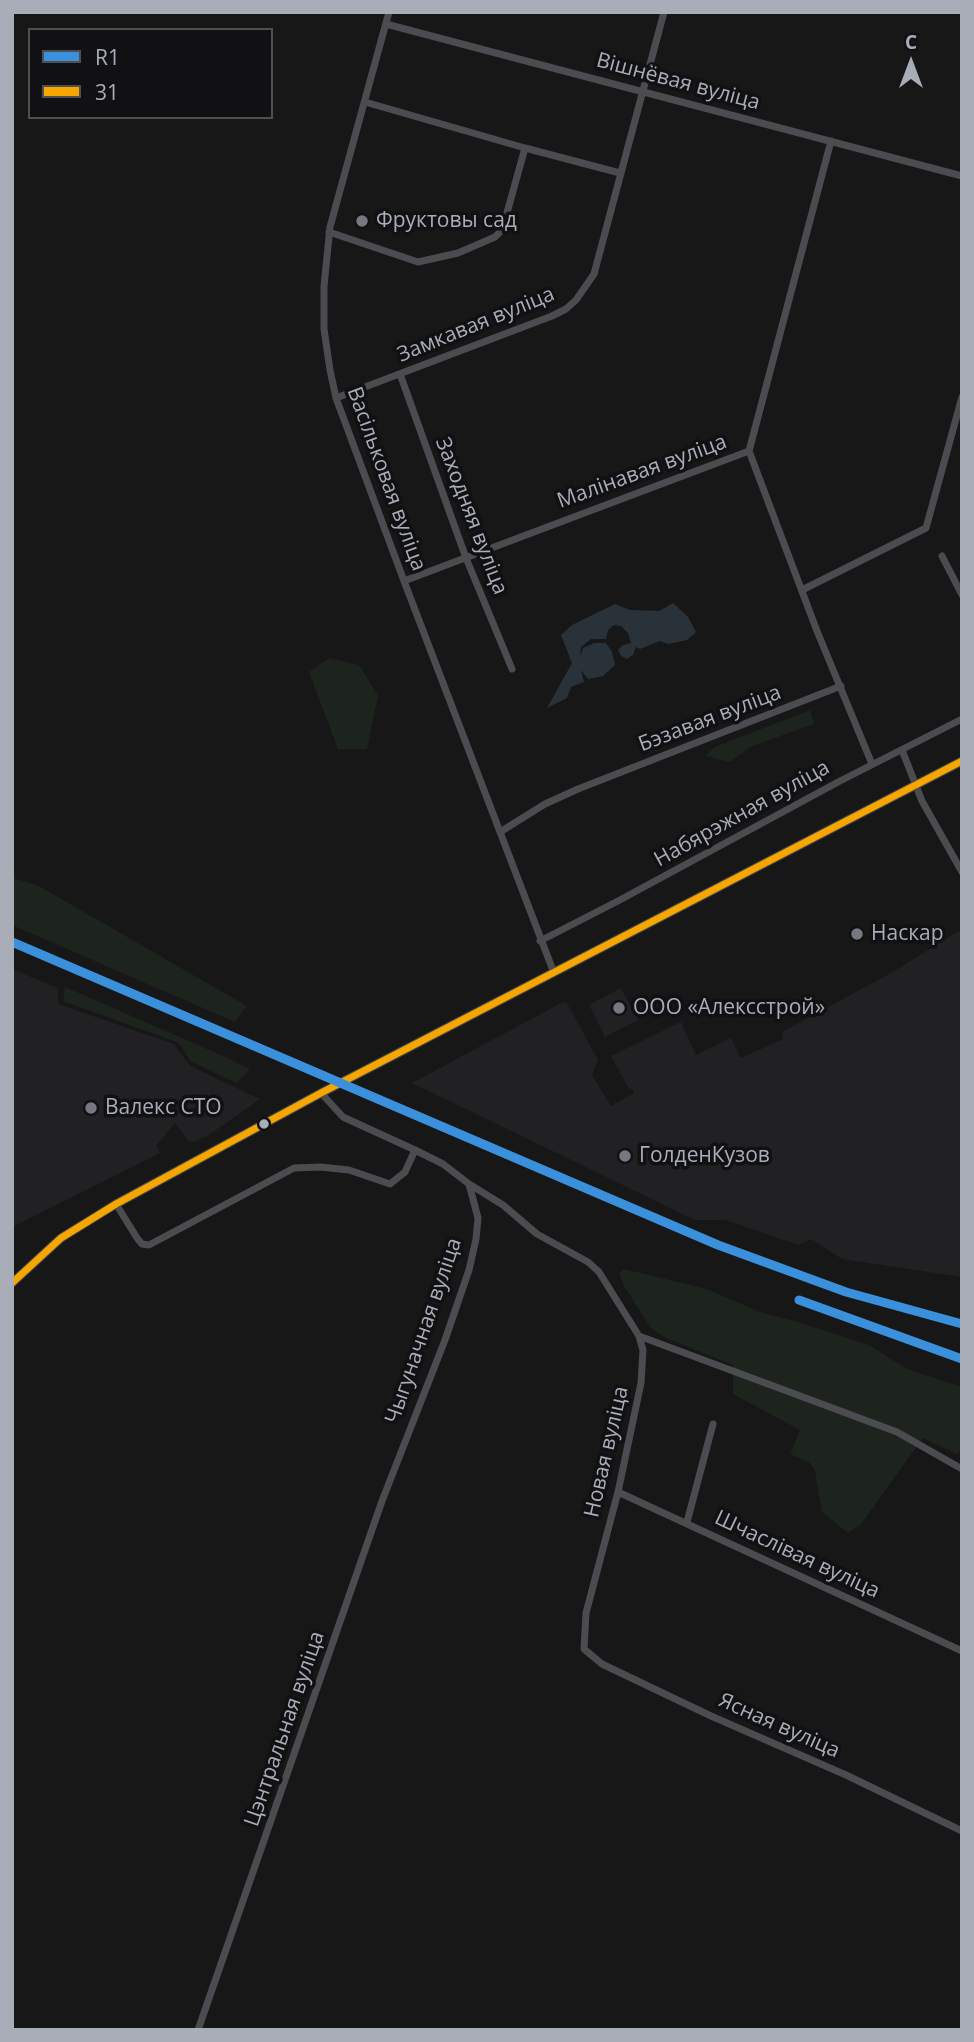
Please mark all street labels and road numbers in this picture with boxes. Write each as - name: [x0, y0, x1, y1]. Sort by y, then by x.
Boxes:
- street label: Вішнёвая вуліца: [594, 48, 762, 116]
- street label: Замкавая вуліца: [394, 282, 558, 368]
- street label: Васільковая вуліца: [341, 384, 431, 574]
- street label: Малінавая вуліца: [554, 430, 730, 514]
- street label: Заходняя вуліца: [429, 434, 513, 598]
- street label: Бэзавая вуліца: [635, 680, 785, 758]
- street label: Набярэжная вуліца: [650, 755, 834, 873]
- street label: Чыгуначная вуліца: [380, 1235, 468, 1427]
- street label: Новая вуліца: [580, 1384, 634, 1520]
- street label: Шчаслівая вуліца: [711, 1506, 883, 1604]
- street label: Цэнтральная вуліца: [240, 1628, 330, 1830]
- street label: Ясная вуліца: [714, 1688, 844, 1764]

